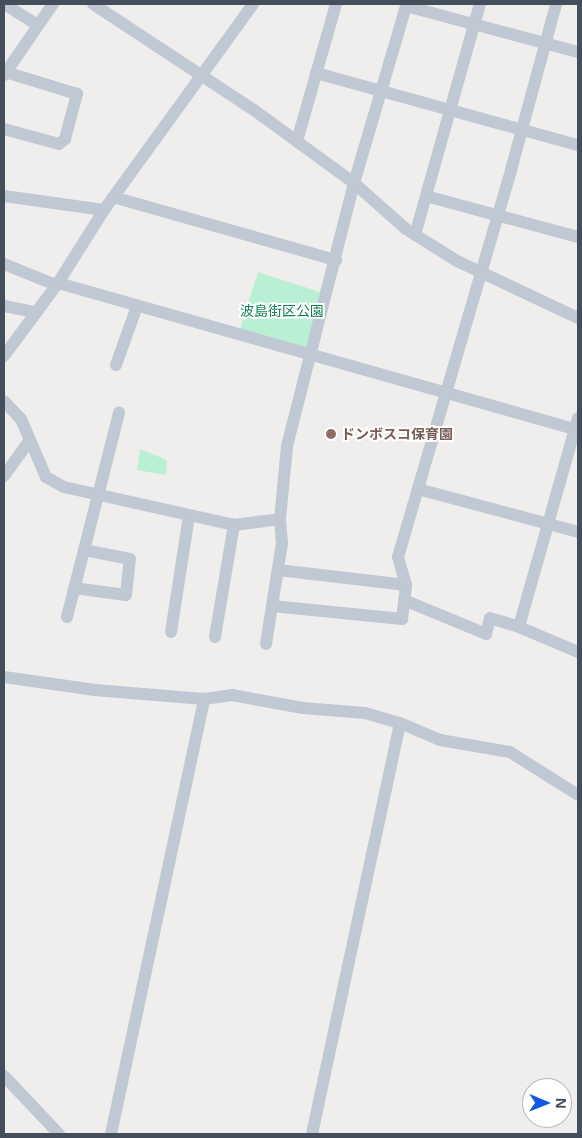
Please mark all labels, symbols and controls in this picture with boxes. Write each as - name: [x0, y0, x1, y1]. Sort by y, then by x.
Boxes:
- park label: 波島街区公園: [240, 303, 324, 319]
- place label: ドンボスコ保育園: [341, 426, 453, 442]
- marker: ドンボスコ保育園: [325, 428, 337, 440]
- north arrow: [522, 1078, 572, 1128]
- text: N: [552, 1097, 571, 1109]

